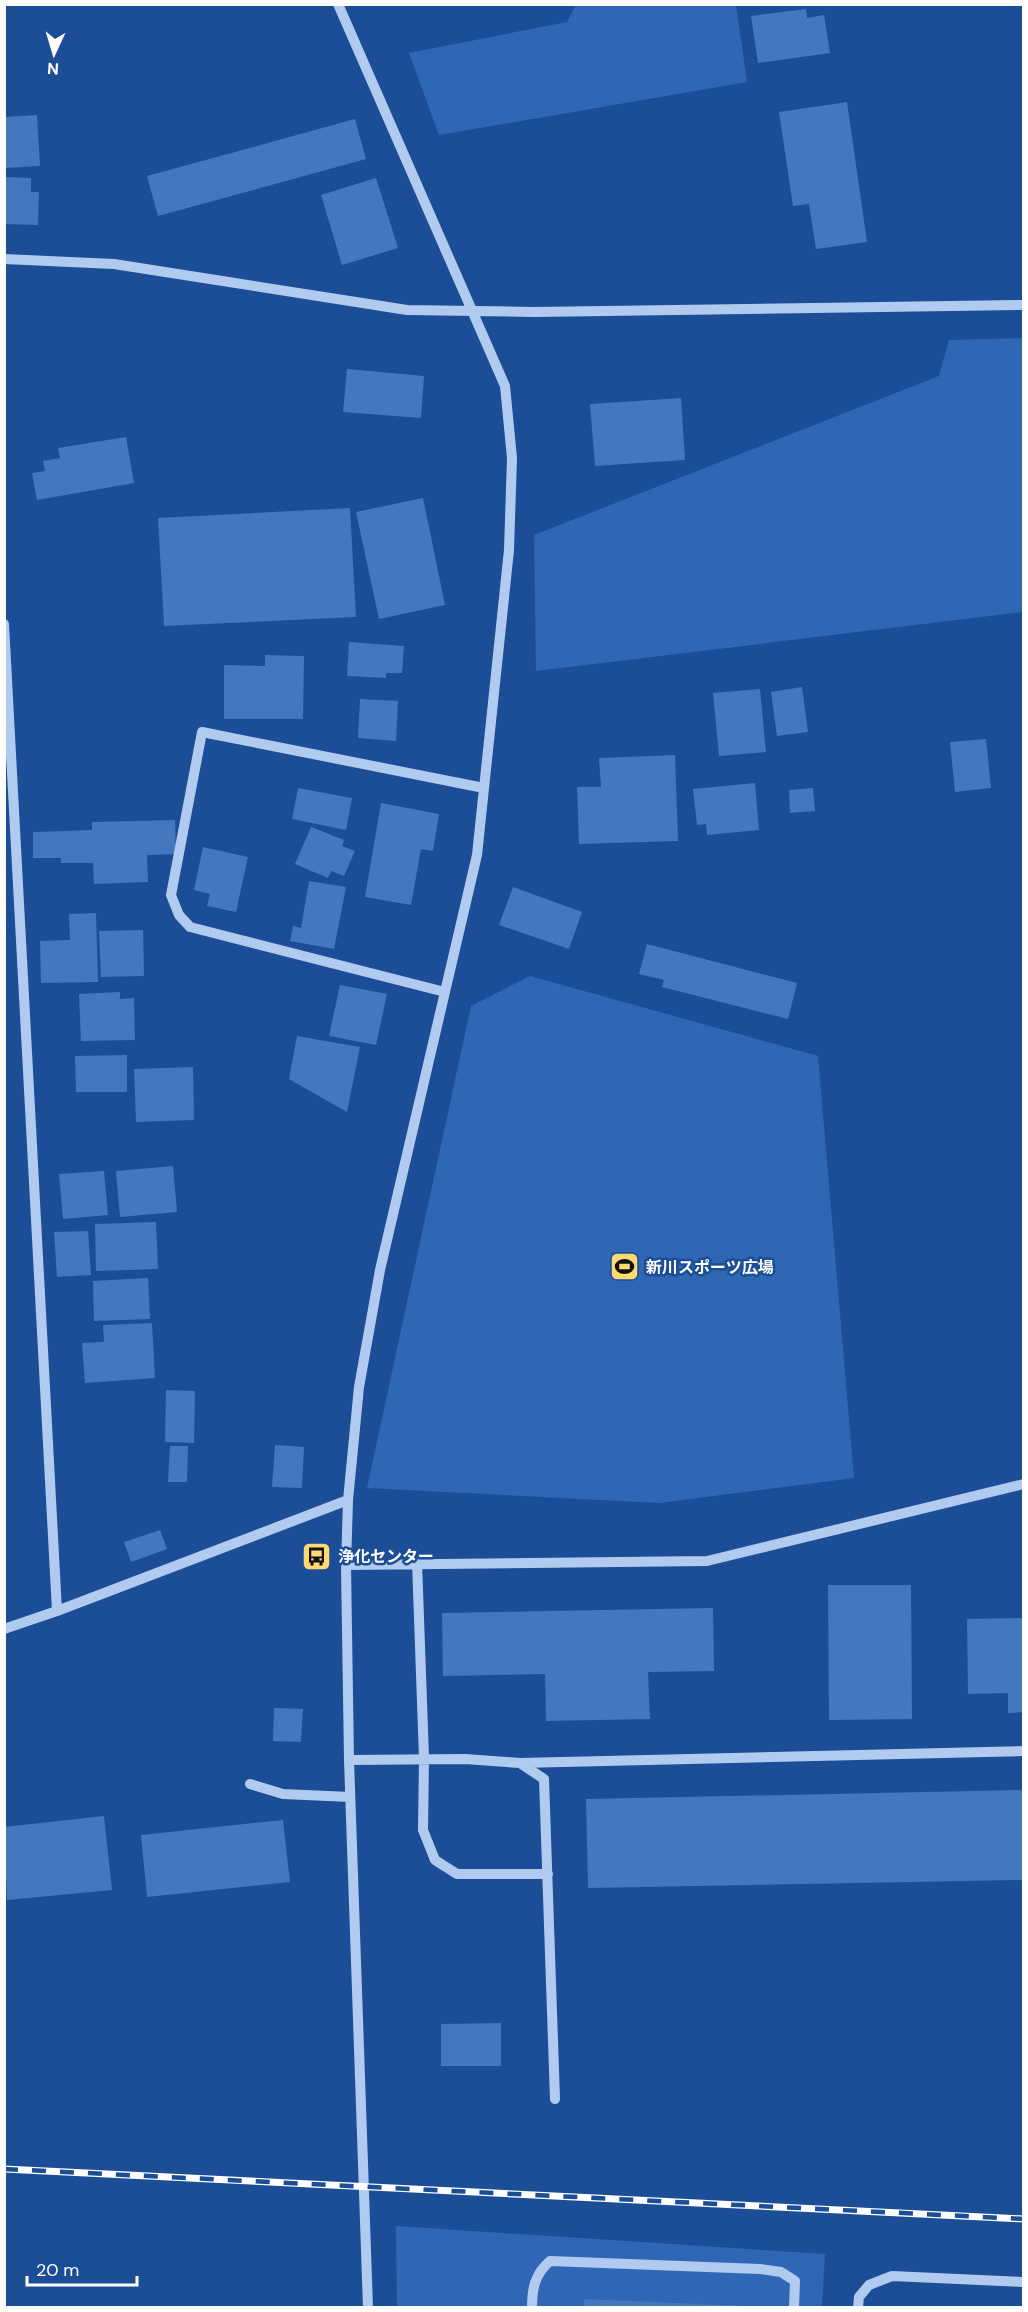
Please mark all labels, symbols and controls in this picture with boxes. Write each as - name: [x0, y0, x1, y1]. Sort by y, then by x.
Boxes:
- north arrow: [24, 24, 84, 84]
- text: N: [46, 58, 60, 79]
- sports icon: 新川スポーツ広場: [609, 1251, 641, 1283]
- place label: 新川スポーツ広場: [646, 1257, 774, 1278]
- bus stop icon: 浄化センター: [301, 1540, 333, 1572]
- place label: 浄化センター: [338, 1546, 434, 1567]
- scale bar: [27, 2249, 136, 2287]
- text: 20 m: [36, 2258, 79, 2282]

